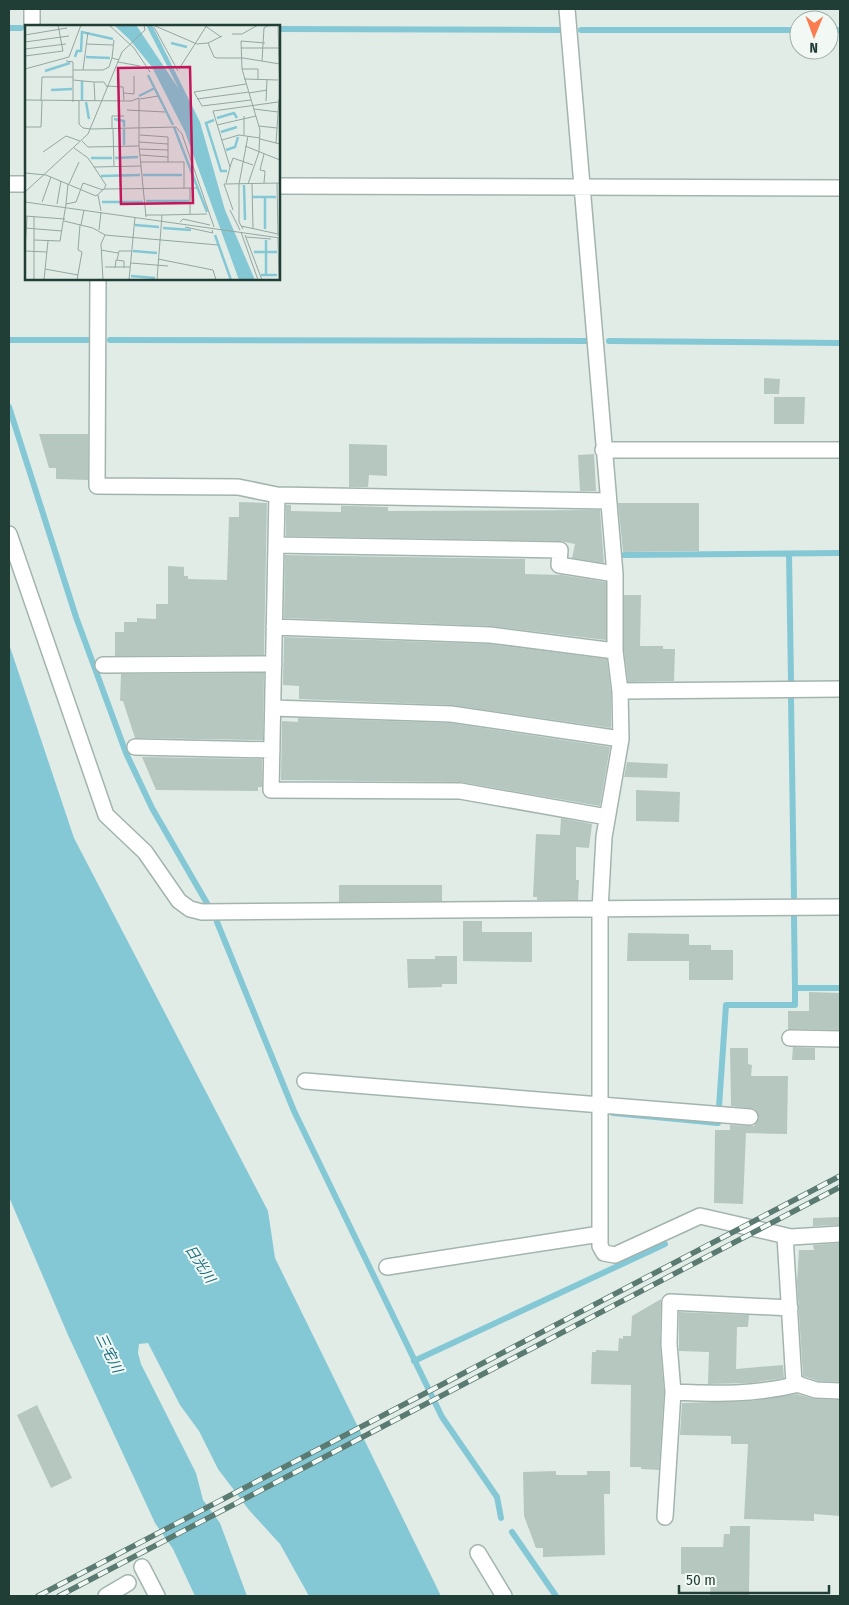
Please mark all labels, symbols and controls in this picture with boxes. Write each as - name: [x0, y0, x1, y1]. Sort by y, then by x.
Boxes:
- north arrow: [789, 10, 839, 60]
- inset map: [25, 25, 280, 280]
- text: N: [809, 39, 818, 56]
- water label: 日光川: [181, 1242, 220, 1288]
- water label: 三宅川: [92, 1330, 127, 1377]
- scale bar: [679, 1562, 829, 1594]
- text: 50 m: [686, 1571, 716, 1589]

